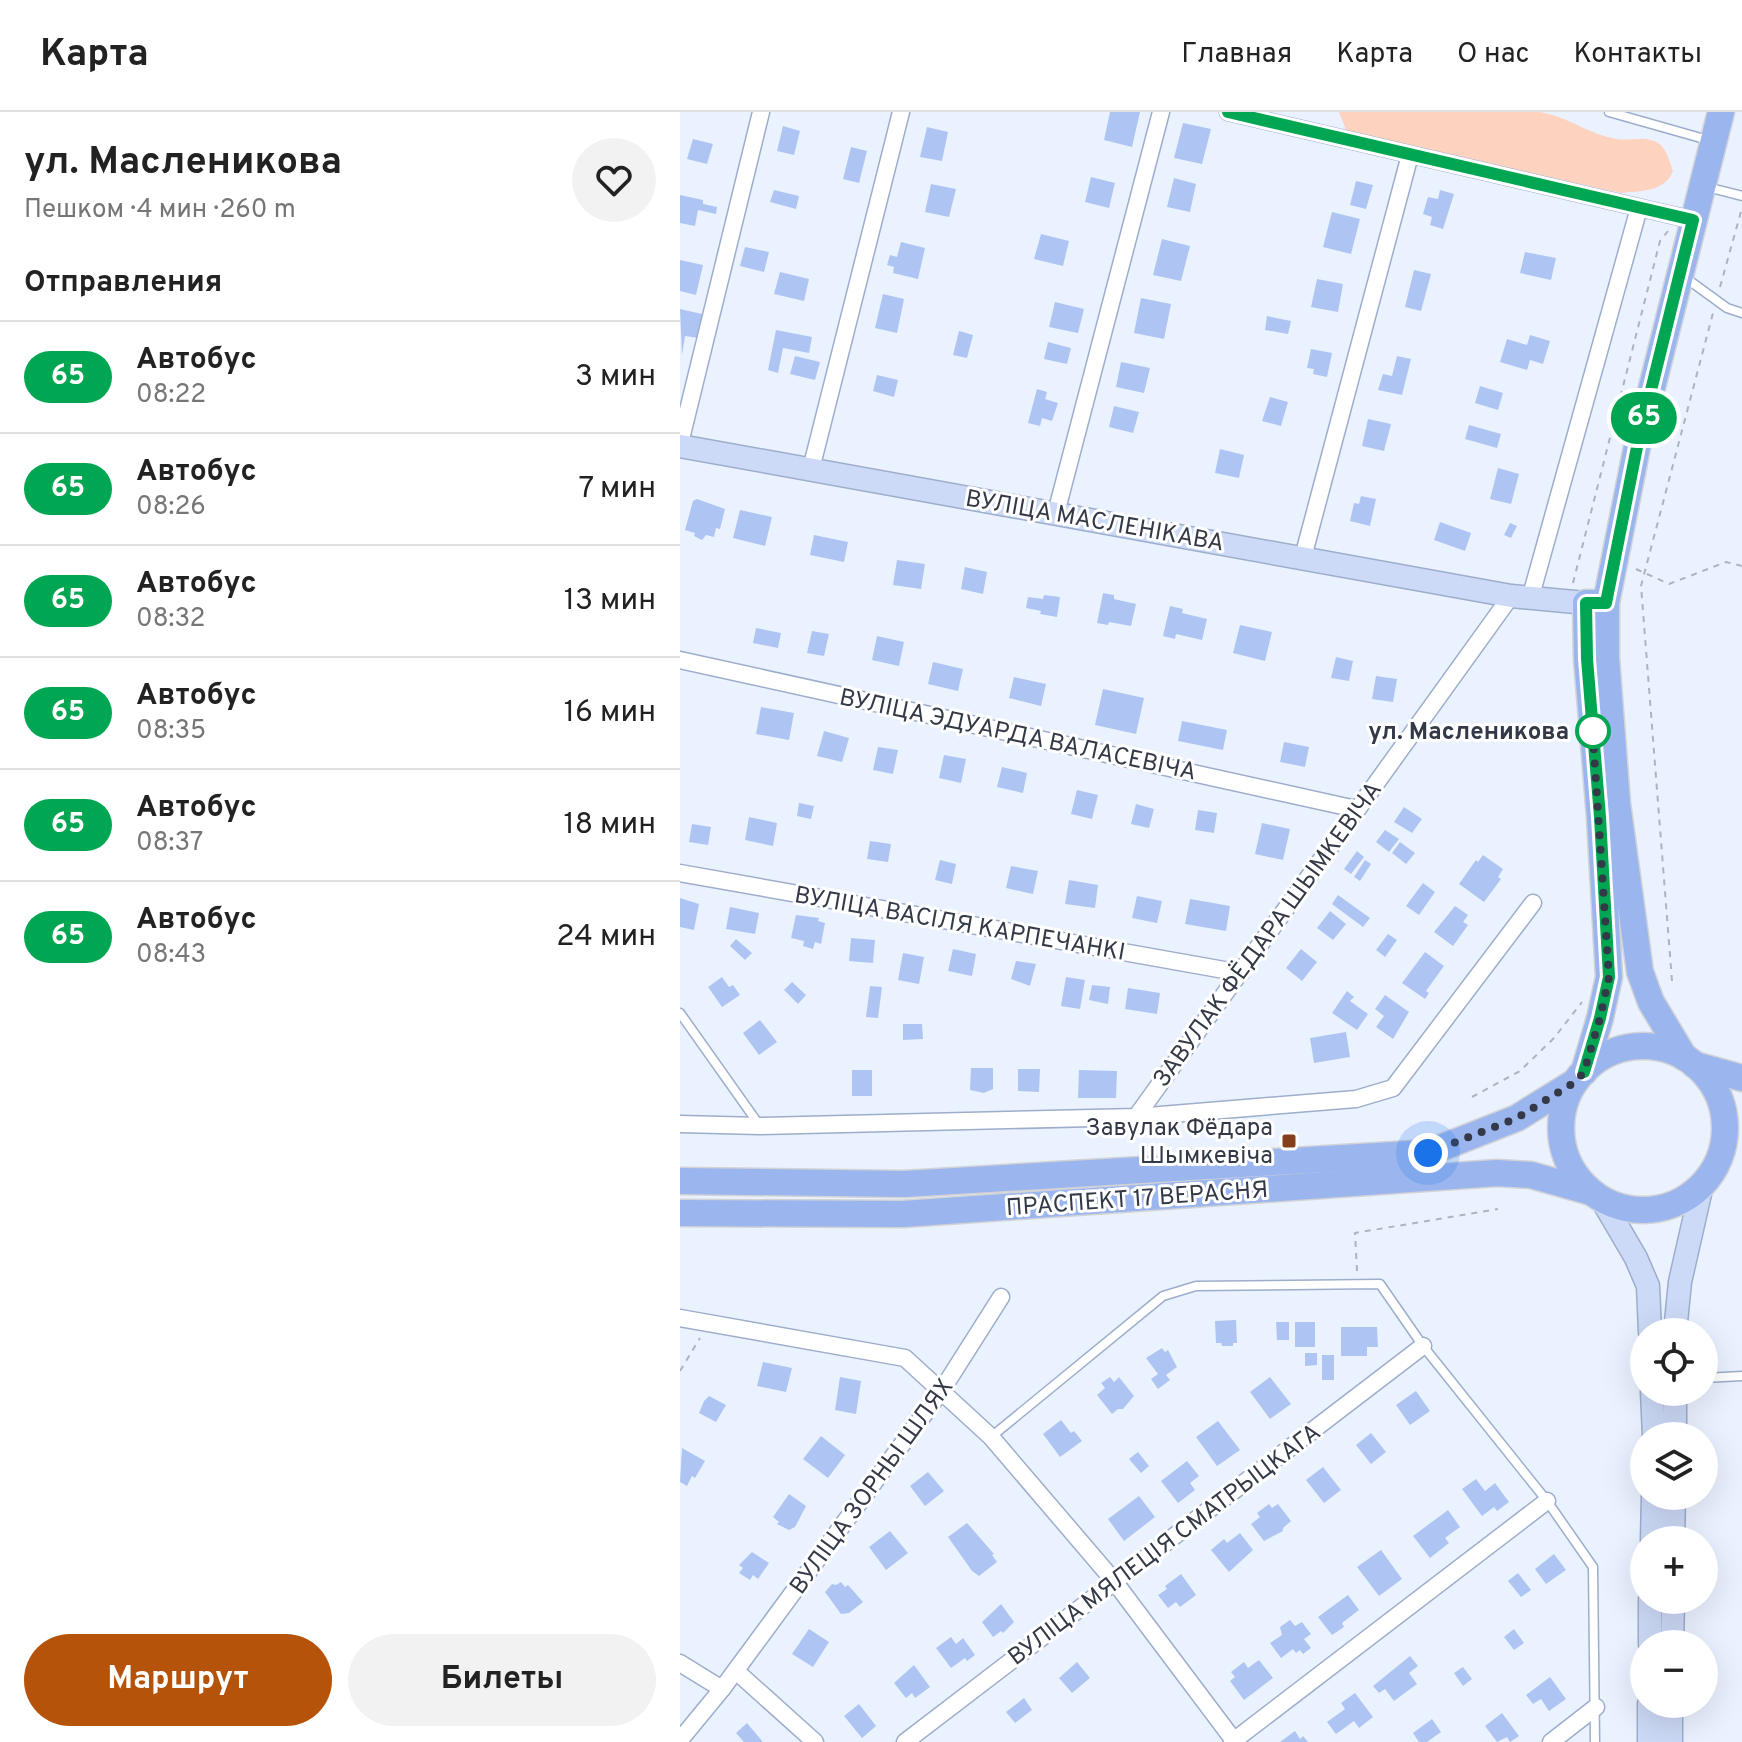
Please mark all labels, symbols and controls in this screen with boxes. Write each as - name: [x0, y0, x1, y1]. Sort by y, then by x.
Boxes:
- text: Карта: [40, 31, 149, 80]
- text: Главная: [1181, 37, 1292, 73]
- text: Карта: [1336, 37, 1413, 73]
- text: О нас: [1457, 37, 1530, 73]
- text: Контакты: [1574, 37, 1702, 73]
- button: heart: [572, 138, 656, 222]
- text: ул. Масленикова: [24, 139, 342, 188]
- text: Пешком · 4 мин · 260 m: [24, 194, 296, 227]
- text: Отправления: [24, 265, 222, 302]
- text: Автобус: [136, 342, 257, 379]
- text: 65: [51, 359, 85, 395]
- text: 3 мин: [575, 359, 656, 396]
- text: 08:22: [136, 379, 206, 412]
- line badge: 65: [1608, 392, 1680, 444]
- text: 65: [1627, 400, 1661, 436]
- text: Автобус: [136, 454, 257, 491]
- text: 65: [51, 471, 85, 507]
- text: 7 мин: [579, 471, 656, 508]
- street label: ВУЛІЦА МАСЛЕНІКАВА: [963, 484, 1226, 559]
- text: 08:26: [136, 491, 206, 524]
- text: Автобус: [136, 566, 257, 603]
- text: 65: [51, 583, 85, 619]
- text: 13 мин: [564, 583, 656, 620]
- text: 08:32: [136, 603, 205, 636]
- text: Автобус: [136, 678, 257, 715]
- street label: ВУЛІЦА ЭДУАРДА ВАЛАСЕВІЧА: [836, 683, 1199, 788]
- text: 65: [51, 695, 85, 731]
- text: 16 мин: [564, 695, 656, 732]
- marker: ул. Масленикова: [1576, 714, 1610, 748]
- text: 08:35: [136, 715, 206, 748]
- place label: ул. Масленикова: [1368, 718, 1569, 748]
- street label: ЗАВУЛАК ФЁДАРА ШЫМКЕВІЧА: [1146, 775, 1390, 1094]
- text: Автобус: [136, 790, 257, 827]
- text: 65: [51, 807, 85, 843]
- text: 18 мин: [563, 807, 656, 844]
- text: 08:37: [136, 827, 203, 860]
- street label: ВУЛІЦА ВАСІЛЯ КАРПЕЧАНКІ: [792, 881, 1127, 969]
- text: Автобус: [136, 902, 257, 939]
- text: 65: [51, 919, 85, 955]
- text: 24 мин: [556, 919, 656, 956]
- text: 08:43: [136, 939, 206, 972]
- place label: Завулак Фёдара Шымкевіча: [1085, 1114, 1273, 1172]
- marker: Завулак Фёдара Шымкевіча: [1280, 1132, 1298, 1150]
- your location: [1408, 1133, 1448, 1173]
- street label: ПРАСПЕКТ 17 ВЕРАСНЯ: [1005, 1176, 1269, 1224]
- map controls: [1630, 1318, 1718, 1718]
- button: locate: [1630, 1318, 1718, 1406]
- street label: ВУЛІЦА ЗОРНЫ ШЛЯХ: [784, 1373, 961, 1601]
- street label: ВУЛІЦА МЯЛЕЦІЯ СМАТРЫЦКАГА: [1003, 1418, 1328, 1673]
- button: layers: [1630, 1422, 1718, 1510]
- button: +: [1630, 1526, 1718, 1614]
- button: −: [1630, 1630, 1718, 1718]
- button: Маршрут: [24, 1634, 332, 1726]
- button: Билеты: [348, 1634, 656, 1726]

